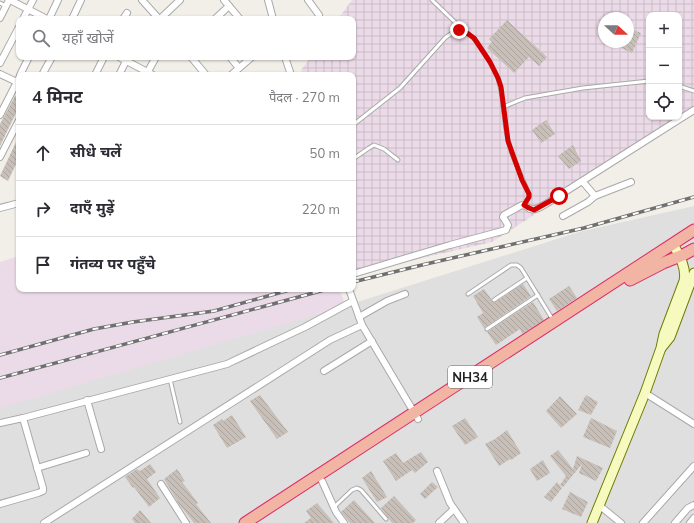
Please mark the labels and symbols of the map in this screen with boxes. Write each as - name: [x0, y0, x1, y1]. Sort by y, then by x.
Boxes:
- north arrow: [598, 12, 634, 48]
- route end: [450, 21, 468, 39]
- route start: [550, 187, 568, 205]
- road number: NH34: [448, 366, 492, 388]

